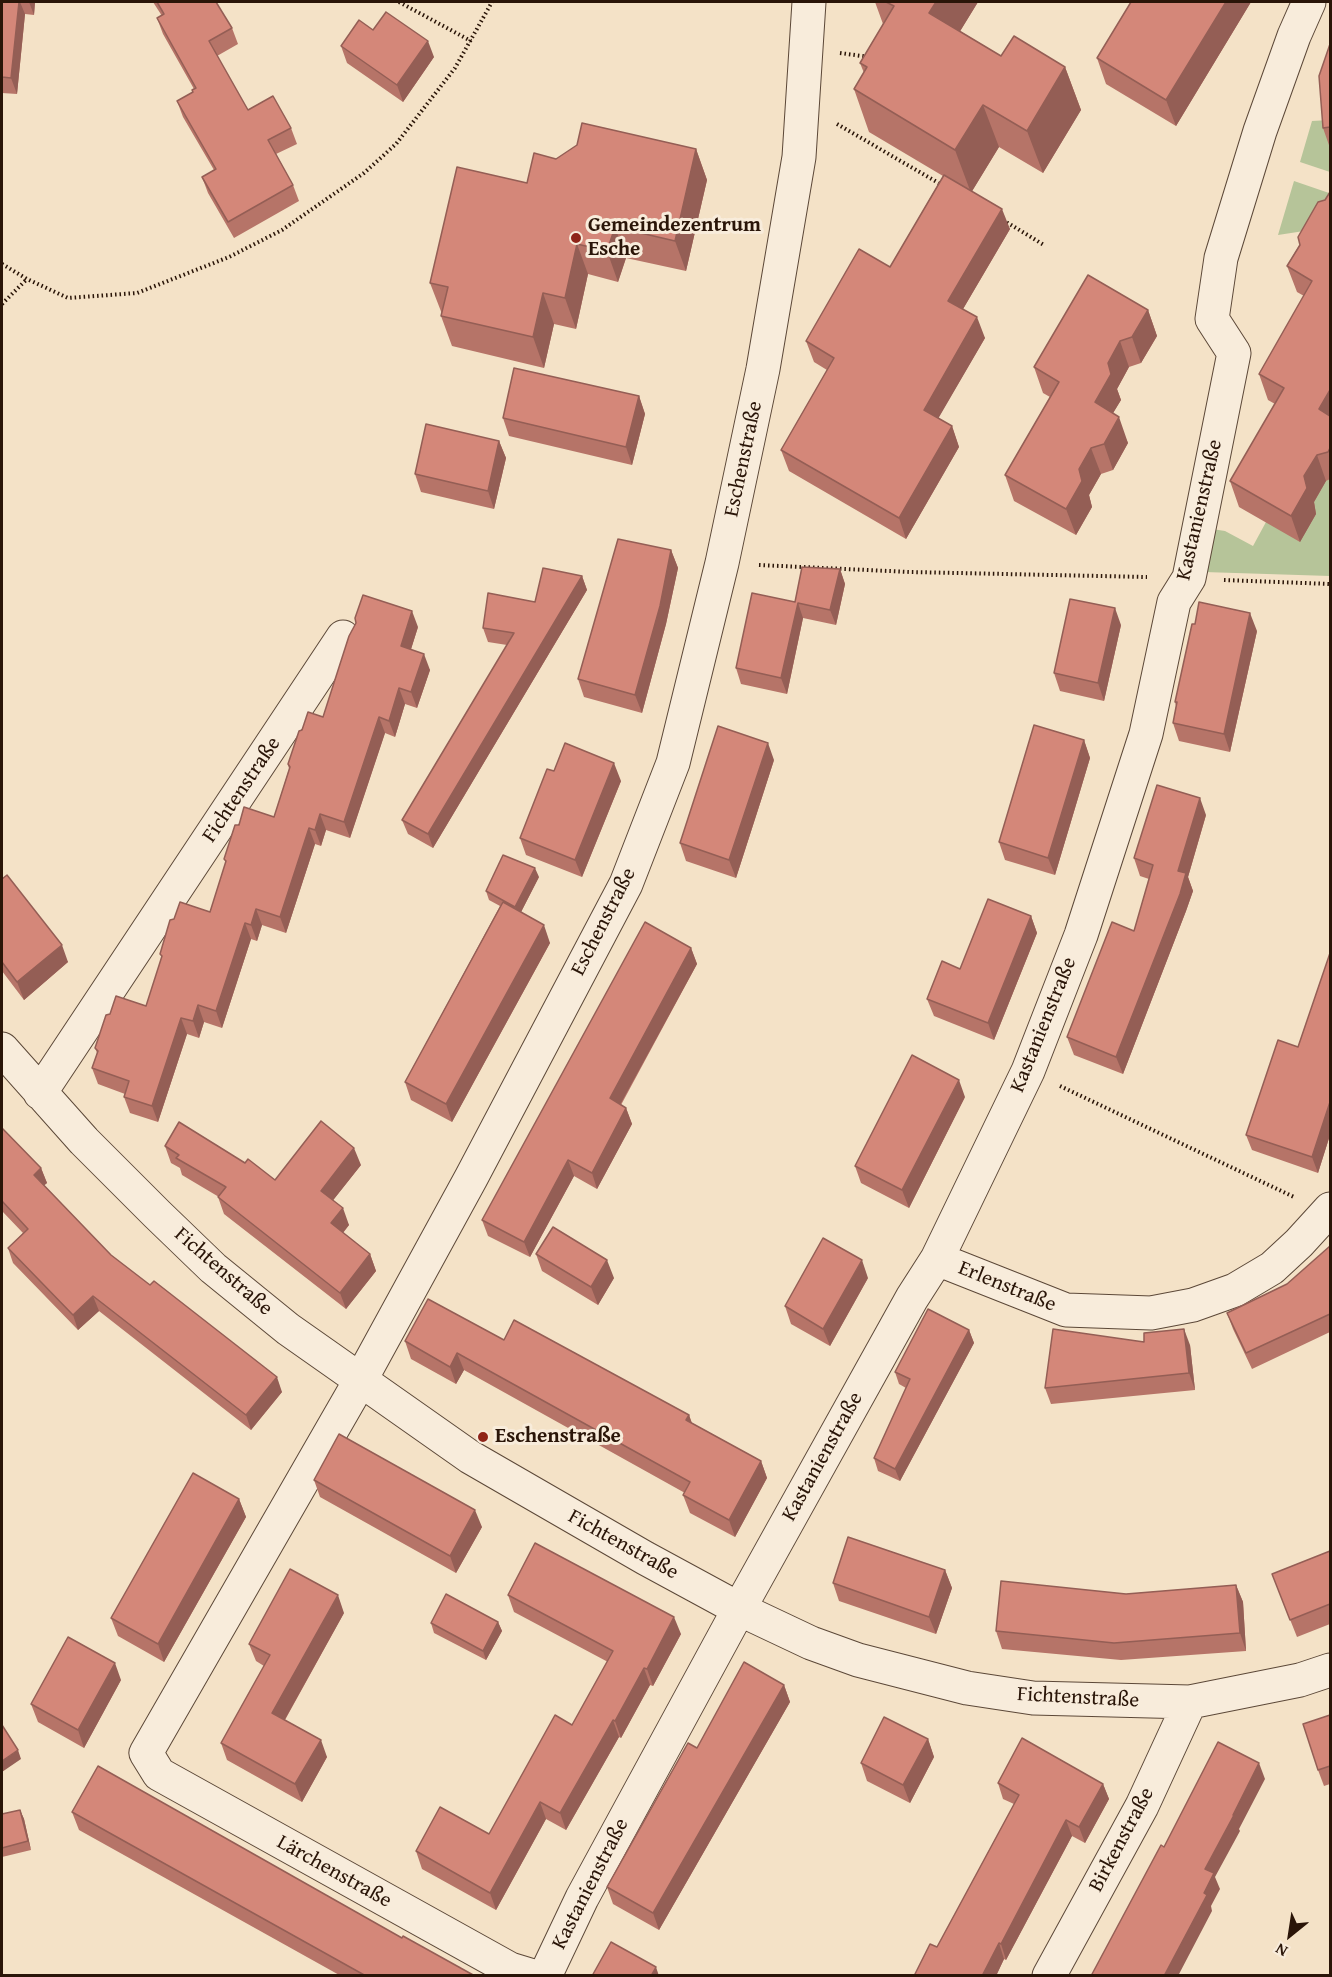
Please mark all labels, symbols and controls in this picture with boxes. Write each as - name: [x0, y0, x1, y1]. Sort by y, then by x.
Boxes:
- place label: Gemeindezentrum Esche: [588, 213, 761, 263]
- marker: Gemeindezentrum Esche: [569, 231, 583, 245]
- street label: Eschenstraße: [719, 399, 769, 519]
- street label: Kastanienstraße: [1172, 437, 1228, 583]
- street label: Fichtenstraße: [197, 732, 287, 848]
- street label: Eschenstraße: [566, 864, 642, 980]
- street label: Kastanienstraße: [1005, 954, 1083, 1096]
- street label: Fichtenstraße: [169, 1222, 277, 1322]
- street label: Erlenstraße: [954, 1256, 1060, 1318]
- street label: Kastanienstraße: [777, 1388, 869, 1526]
- place label: Eschenstraße: [495, 1424, 621, 1450]
- marker: Eschenstraße: [476, 1430, 490, 1444]
- street label: Fichtenstraße: [563, 1504, 683, 1586]
- street label: Fichtenstraße: [1016, 1682, 1140, 1714]
- street label: Birkenstraße: [1084, 1783, 1160, 1897]
- street label: Kastanienstraße: [547, 1814, 635, 1954]
- street label: Lärchenstraße: [272, 1830, 396, 1914]
- north arrow: [1260, 1905, 1320, 1965]
- text: N: [1270, 1938, 1292, 1964]

